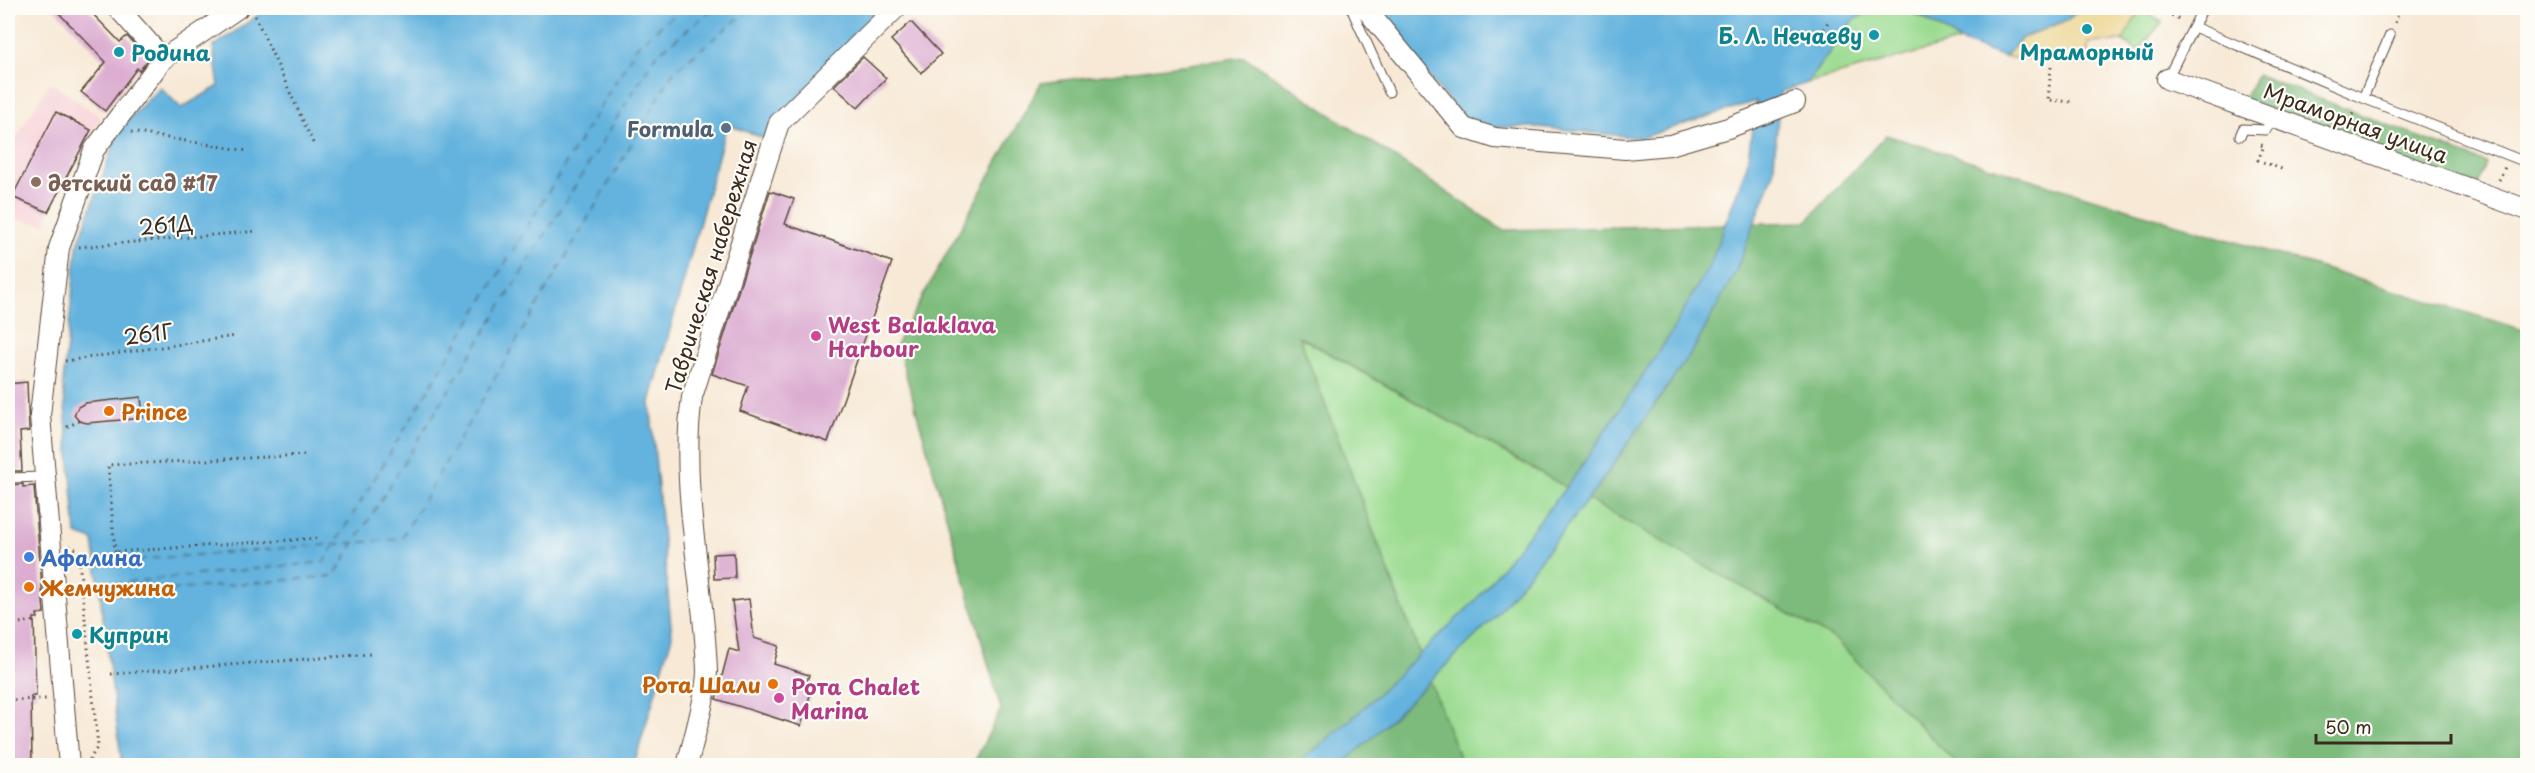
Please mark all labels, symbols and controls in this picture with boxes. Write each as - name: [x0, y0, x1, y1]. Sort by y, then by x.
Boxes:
- place label: Б. Л. Нечаеву: [1718, 19, 1862, 51]
- marker: Мраморный: [2080, 22, 2094, 36]
- marker: Б. Л. Нечаеву: [1867, 28, 1881, 42]
- place label: Мраморный: [2020, 35, 2154, 67]
- place label: Родина: [131, 36, 211, 68]
- marker: Родина: [112, 45, 126, 59]
- street label: Мраморная улица: [2259, 74, 2453, 170]
- place label: Formula: [627, 112, 714, 144]
- marker: Formula: [719, 121, 733, 135]
- street label: Таврическая набережная: [656, 135, 764, 397]
- place label: детский сад #17: [48, 166, 217, 198]
- marker: детский сад #17: [29, 175, 43, 189]
- street label: 261Д: [138, 206, 194, 242]
- place label: West Balaklava Harbour: [828, 308, 996, 364]
- street label: 261Г: [122, 314, 175, 352]
- marker: West Balaklava Harbour: [809, 329, 823, 343]
- place label: Prince: [121, 395, 188, 427]
- marker: Prince: [102, 404, 116, 418]
- place label: Афалина: [40, 541, 143, 573]
- marker: Афалина: [22, 550, 36, 564]
- place label: Жемчужина: [40, 571, 176, 603]
- marker: Жемчужина: [22, 580, 36, 594]
- place label: Куприн: [89, 618, 169, 650]
- marker: Куприн: [70, 627, 84, 641]
- place label: Рота Шали: [642, 668, 761, 700]
- place label: Рота Chalet Marina: [791, 670, 920, 726]
- marker: Рота Шали: [766, 677, 780, 691]
- marker: Рота Chalet Marina: [772, 691, 786, 705]
- scale bar: [2316, 707, 2451, 745]
- text: 50 m: [2325, 713, 2372, 740]

